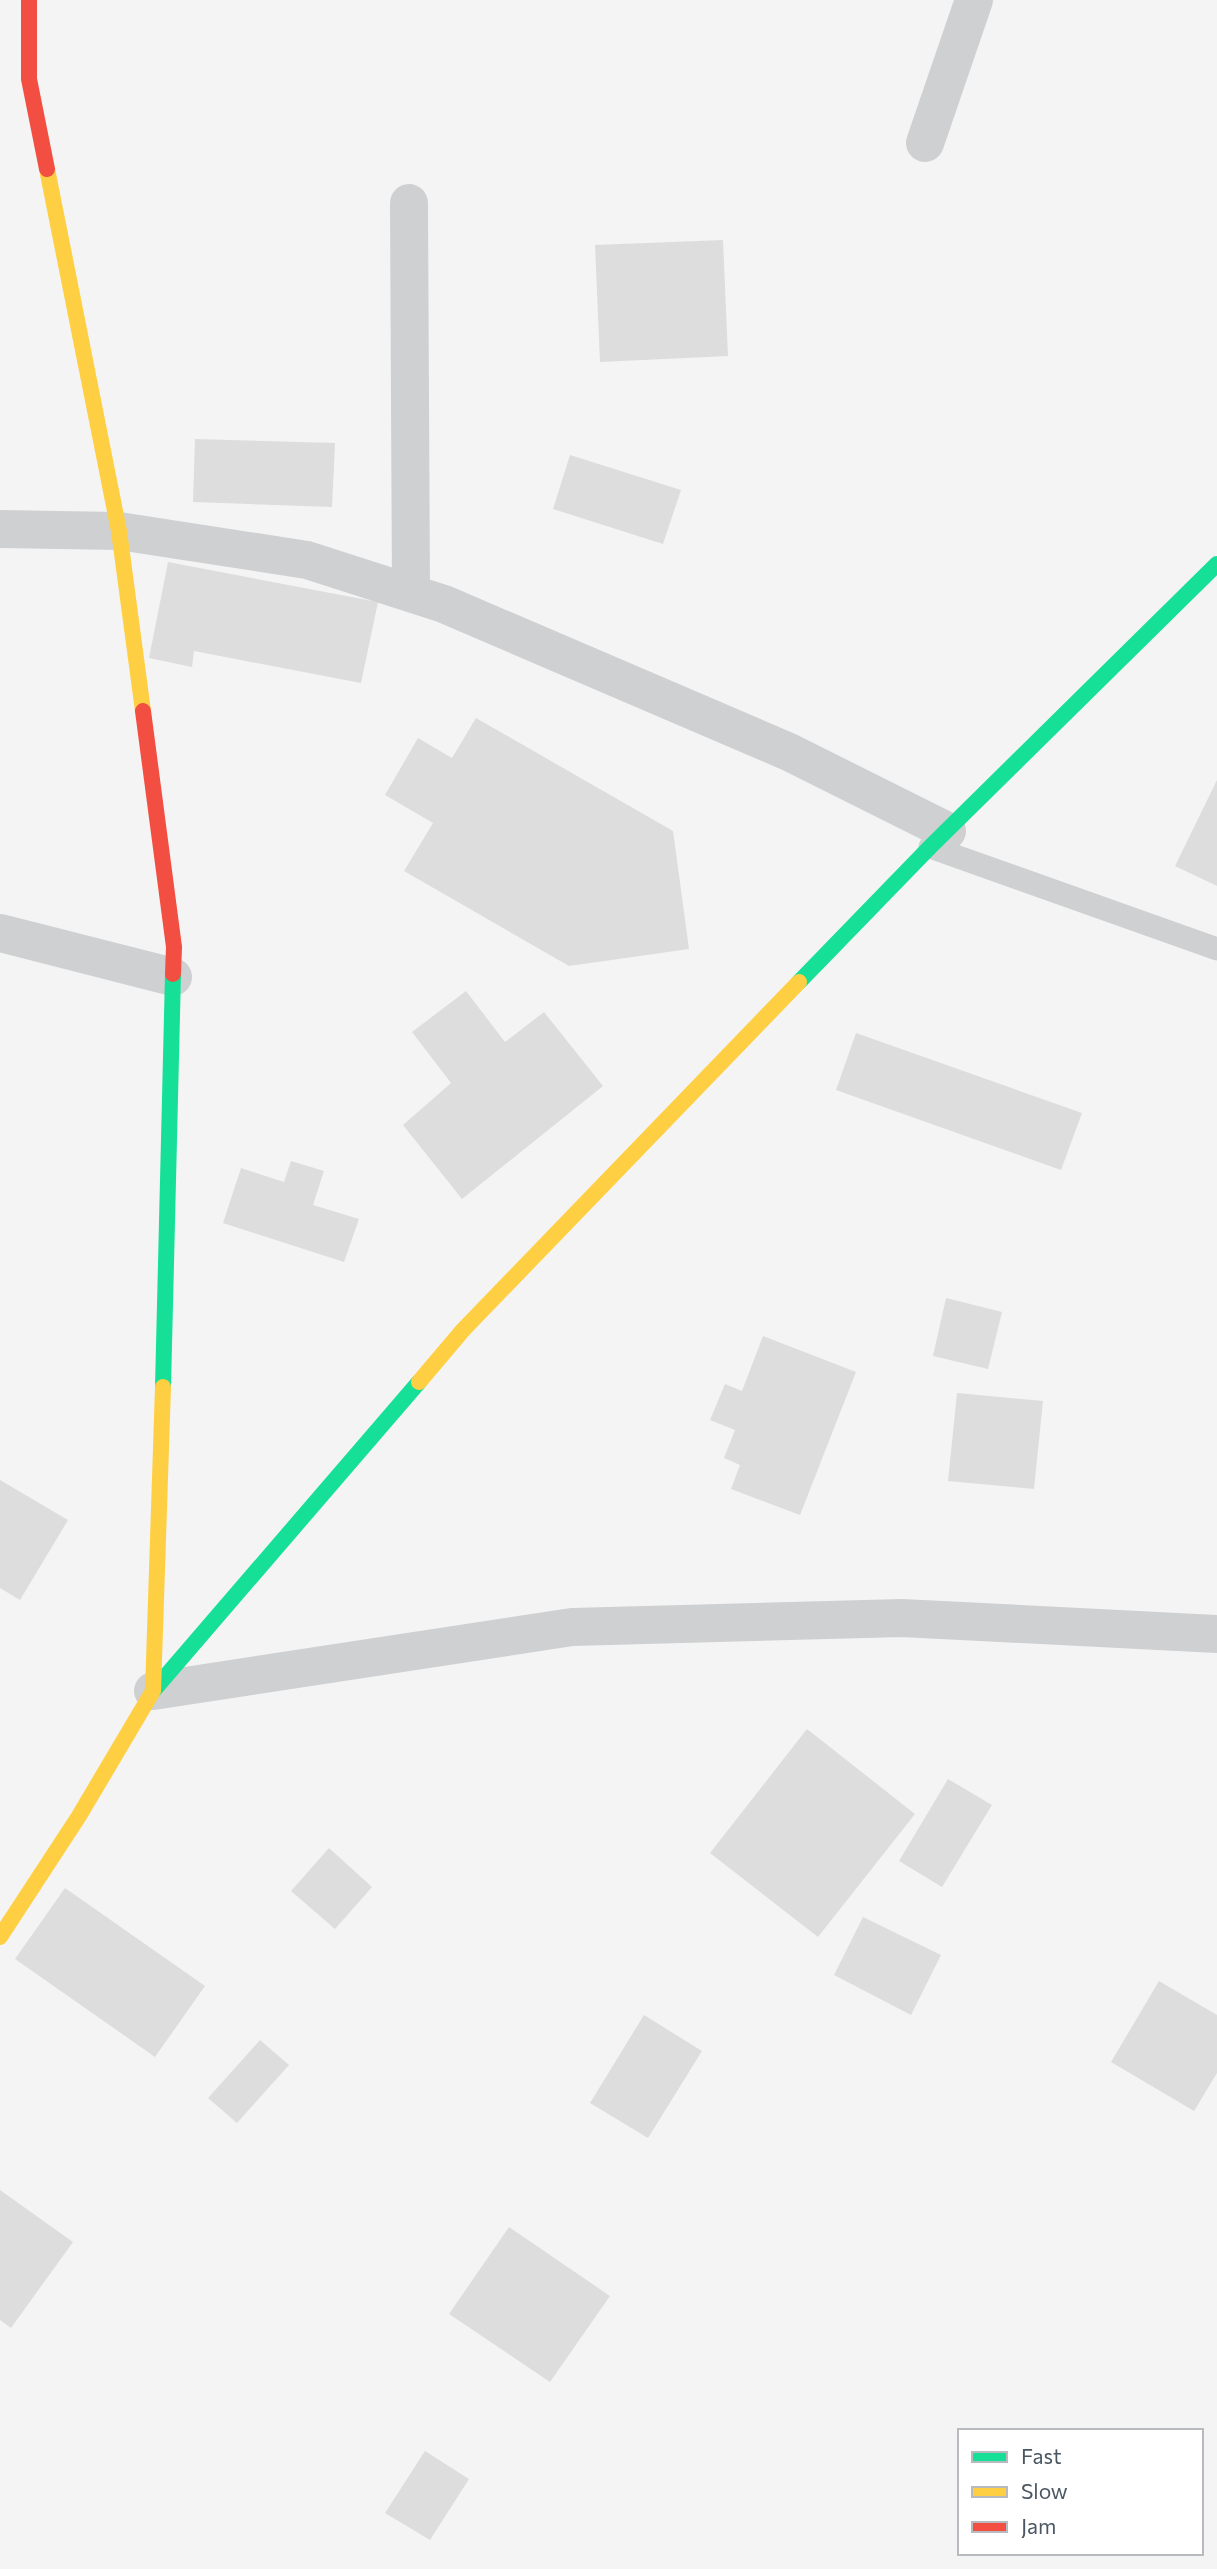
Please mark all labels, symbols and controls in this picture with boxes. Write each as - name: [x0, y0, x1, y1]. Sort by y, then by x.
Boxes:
- legend: [958, 2429, 1203, 2555]
- text: Fast: [1021, 2443, 1062, 2468]
- text: Slow: [1021, 2478, 1068, 2503]
- text: Jam: [1021, 2513, 1056, 2538]

